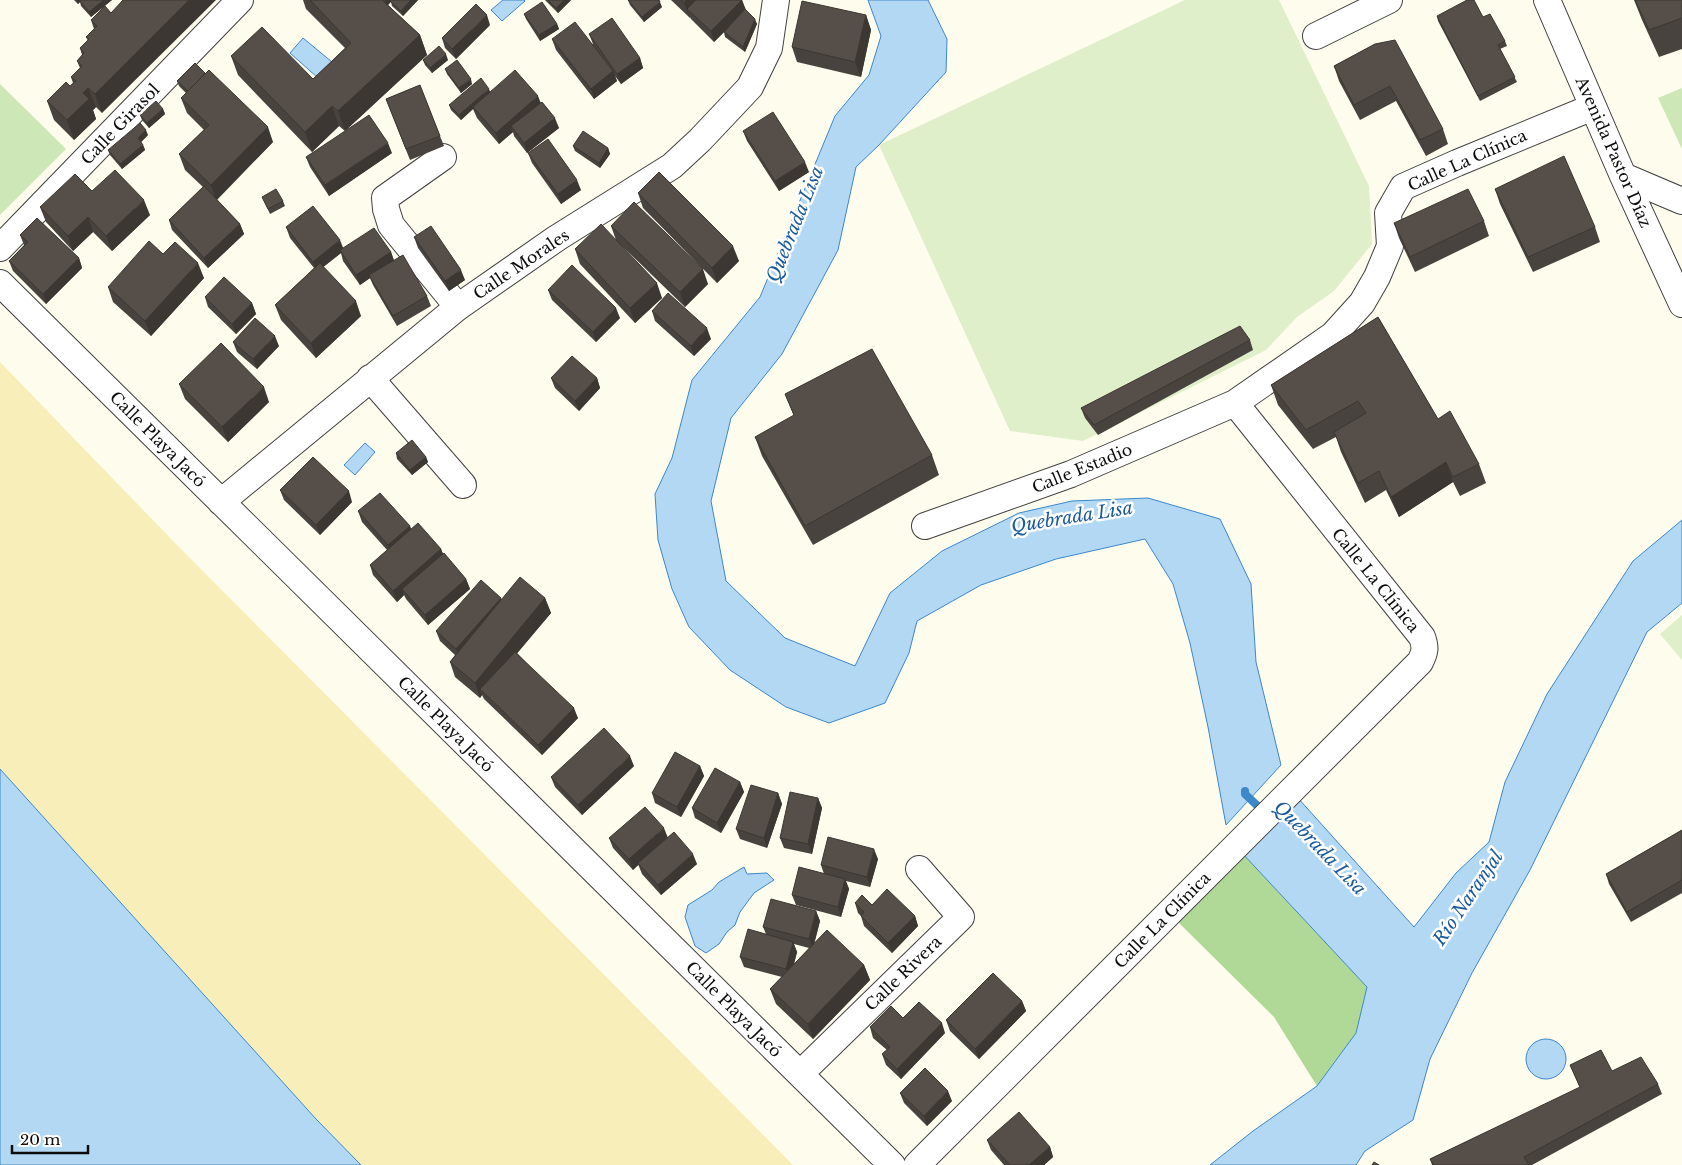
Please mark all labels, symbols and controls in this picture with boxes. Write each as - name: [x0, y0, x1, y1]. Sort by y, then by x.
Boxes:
- street label: Avenida Pastor Díaz: [1571, 72, 1656, 231]
- street label: Calle Girasol: [76, 79, 164, 169]
- street label: Calle La Clínica: [1404, 125, 1530, 195]
- water label: Quebrada Lisa: [762, 163, 828, 285]
- street label: Calle Morales: [469, 225, 573, 303]
- street label: Calle Playa Jacó: [106, 387, 210, 491]
- street label: Calle Estadio: [1029, 439, 1135, 497]
- water label: Quebrada Lisa: [1010, 497, 1134, 537]
- street label: Calle La Clínica: [1328, 524, 1424, 636]
- street label: Calle Playa Jacó: [394, 672, 498, 776]
- water label: Quebrada Lisa: [1269, 796, 1371, 900]
- water label: Río Naranjal: [1428, 846, 1508, 950]
- street label: Calle La Clínica: [1110, 868, 1214, 972]
- street label: Calle Rivera: [860, 931, 946, 1015]
- street label: Calle Playa Jacó: [682, 957, 786, 1061]
- scale bar: [12, 1122, 89, 1154]
- text: 20 m: [20, 1130, 60, 1149]

